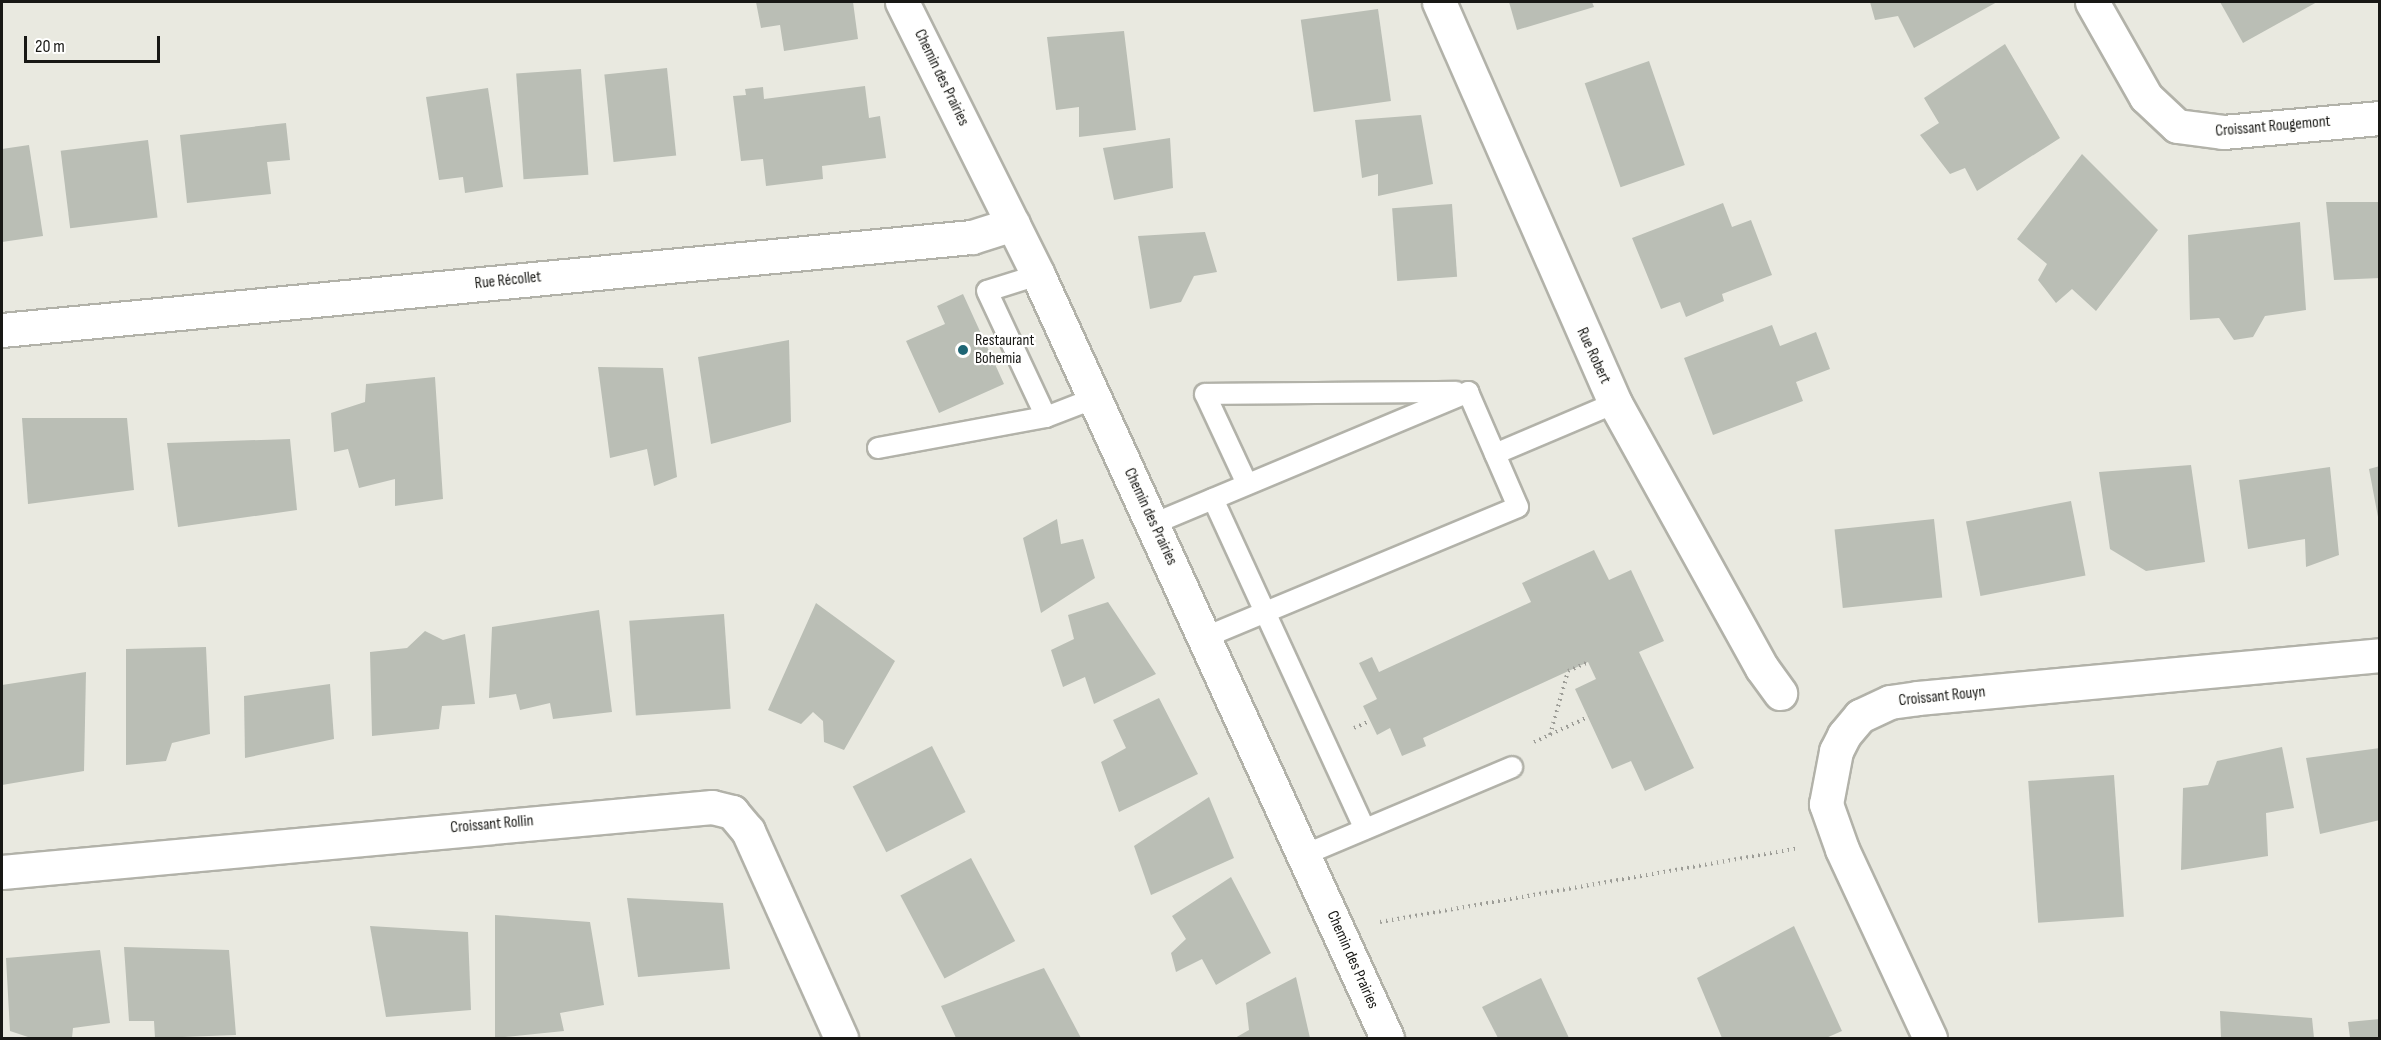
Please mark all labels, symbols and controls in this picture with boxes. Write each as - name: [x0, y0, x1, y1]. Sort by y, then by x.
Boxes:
- scale bar: [27, 24, 164, 62]
- street label: Chemin des Prairies: [909, 27, 973, 129]
- text: 20 m: [35, 36, 65, 57]
- street label: Croissant Rougemont: [2215, 112, 2331, 142]
- street label: Rue Récollet: [474, 268, 542, 294]
- street label: Rue Robert: [1572, 325, 1614, 387]
- place label: Restaurant Bohemia: [975, 331, 1034, 369]
- marker: Restaurant Bohemia: [956, 343, 970, 357]
- street label: Chemin des Prairies: [1119, 465, 1181, 569]
- street label: Croissant Rouyn: [1898, 683, 1986, 711]
- street label: Croissant Rollin: [450, 812, 534, 838]
- street label: Chemin des Prairies: [1322, 908, 1382, 1012]

